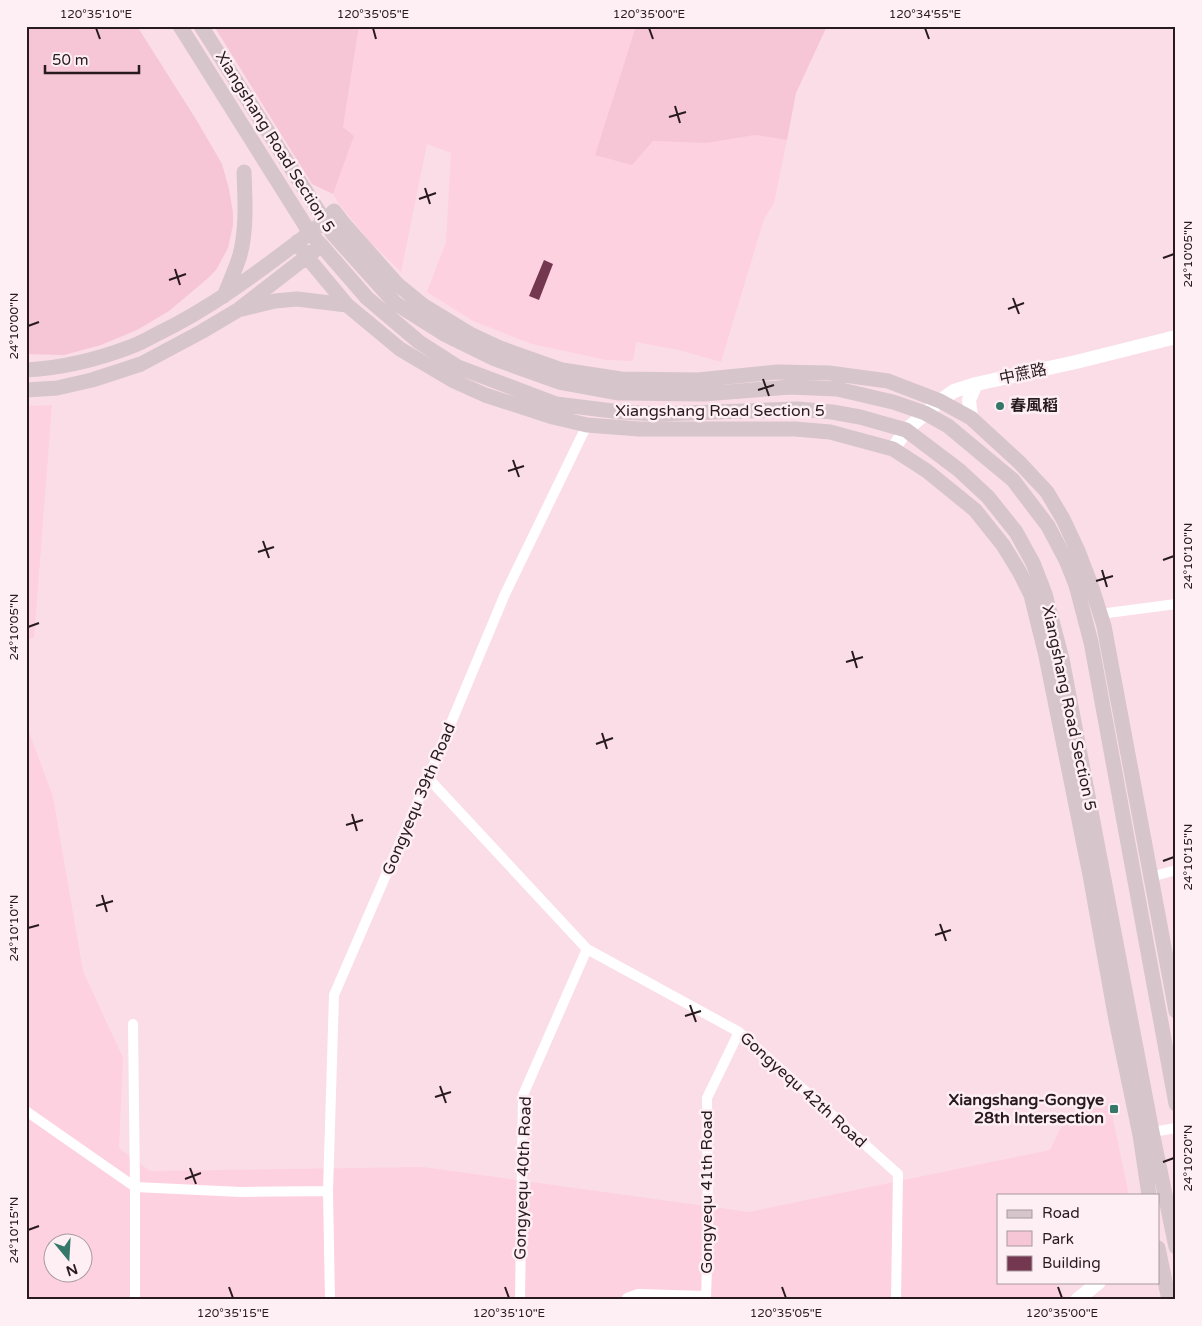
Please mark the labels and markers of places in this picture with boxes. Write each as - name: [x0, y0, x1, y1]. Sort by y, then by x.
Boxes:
- place label: 春風稻: [1010, 396, 1058, 416]
- marker: 春風稻: [994, 400, 1006, 412]
- place label: Xiangshang-Gongye 28th Intersection: [948, 1090, 1104, 1128]
- marker: Xiangshang-Gongye 28th Intersection: [1108, 1103, 1120, 1115]

